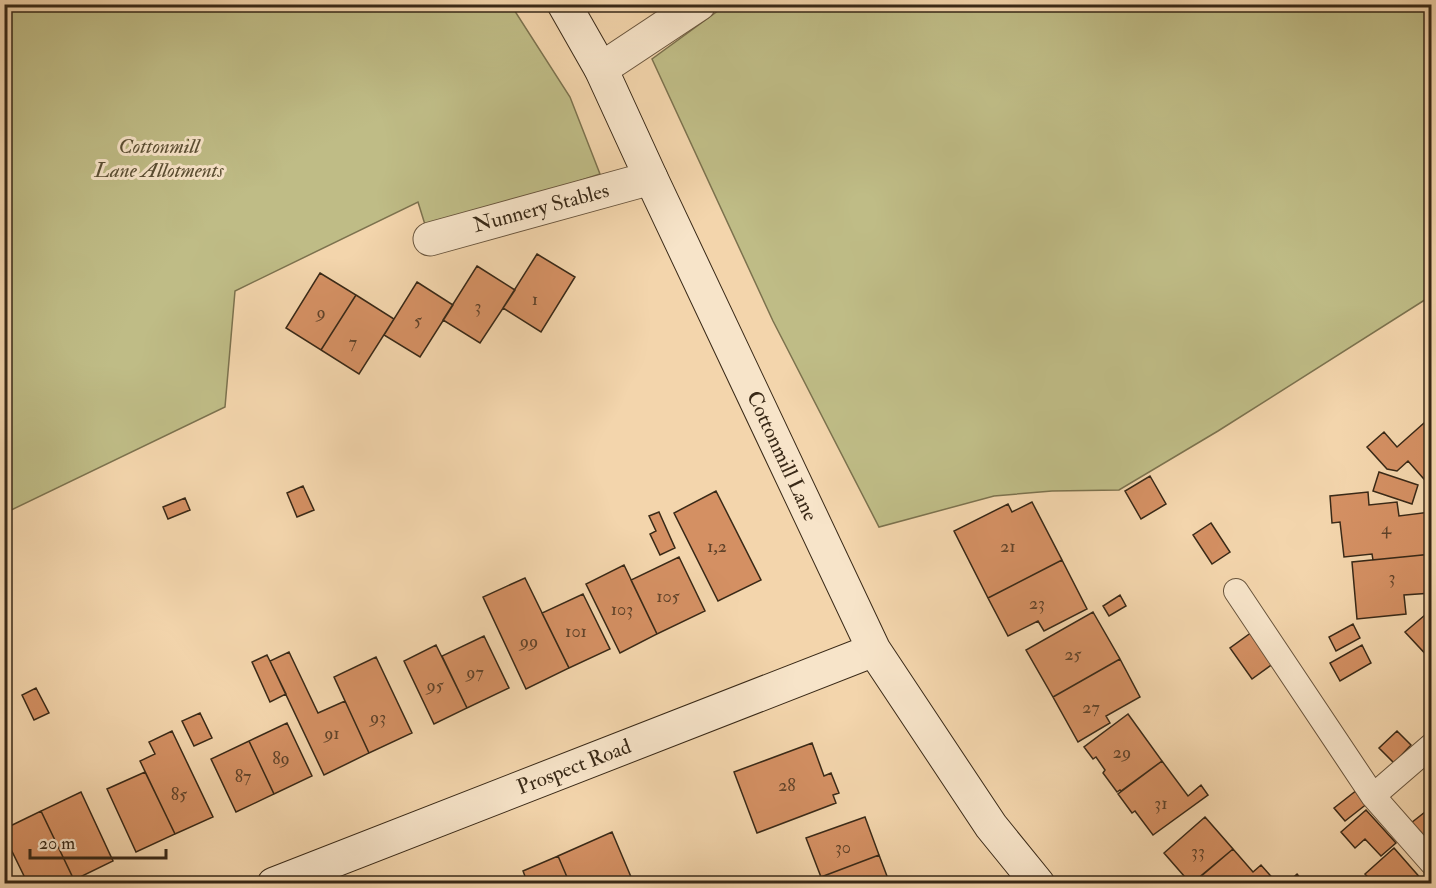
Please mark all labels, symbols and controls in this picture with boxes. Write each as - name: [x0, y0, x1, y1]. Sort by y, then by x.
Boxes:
- park label: Cottonmill Lane Allotments: [94, 133, 225, 184]
- street label: Nunnery Stables: [470, 177, 612, 239]
- house number: 1: [532, 288, 538, 311]
- house number: 3: [475, 295, 481, 318]
- house number: 9: [314, 301, 326, 324]
- house number: 5: [414, 309, 422, 332]
- house number: 7: [349, 331, 357, 354]
- street label: Cottonmill Lane: [740, 387, 824, 526]
- house number: 4: [1381, 517, 1392, 540]
- house number: 1,2: [707, 535, 727, 558]
- house number: 21: [1000, 535, 1016, 558]
- house number: 3: [1389, 566, 1395, 589]
- house number: 105: [656, 585, 680, 608]
- house number: 23: [1029, 592, 1045, 615]
- house number: 103: [611, 598, 633, 621]
- house number: 101: [565, 620, 587, 643]
- house number: 99: [518, 630, 538, 653]
- house number: 25: [1065, 643, 1082, 666]
- house number: 97: [464, 661, 484, 684]
- house number: 95: [424, 674, 444, 697]
- house number: 27: [1082, 696, 1100, 719]
- house number: 93: [368, 706, 386, 729]
- house number: 91: [322, 722, 340, 745]
- street label: Prospect Road: [513, 733, 636, 801]
- house number: 29: [1113, 741, 1131, 764]
- house number: 89: [272, 747, 290, 770]
- house number: 87: [235, 765, 251, 788]
- house number: 28: [778, 774, 796, 797]
- house number: 85: [171, 783, 187, 806]
- house number: 31: [1154, 792, 1168, 815]
- scale bar: [30, 822, 166, 860]
- text: 20 m: [39, 832, 75, 855]
- house number: 30: [835, 836, 851, 859]
- house number: 33: [1191, 840, 1205, 863]

